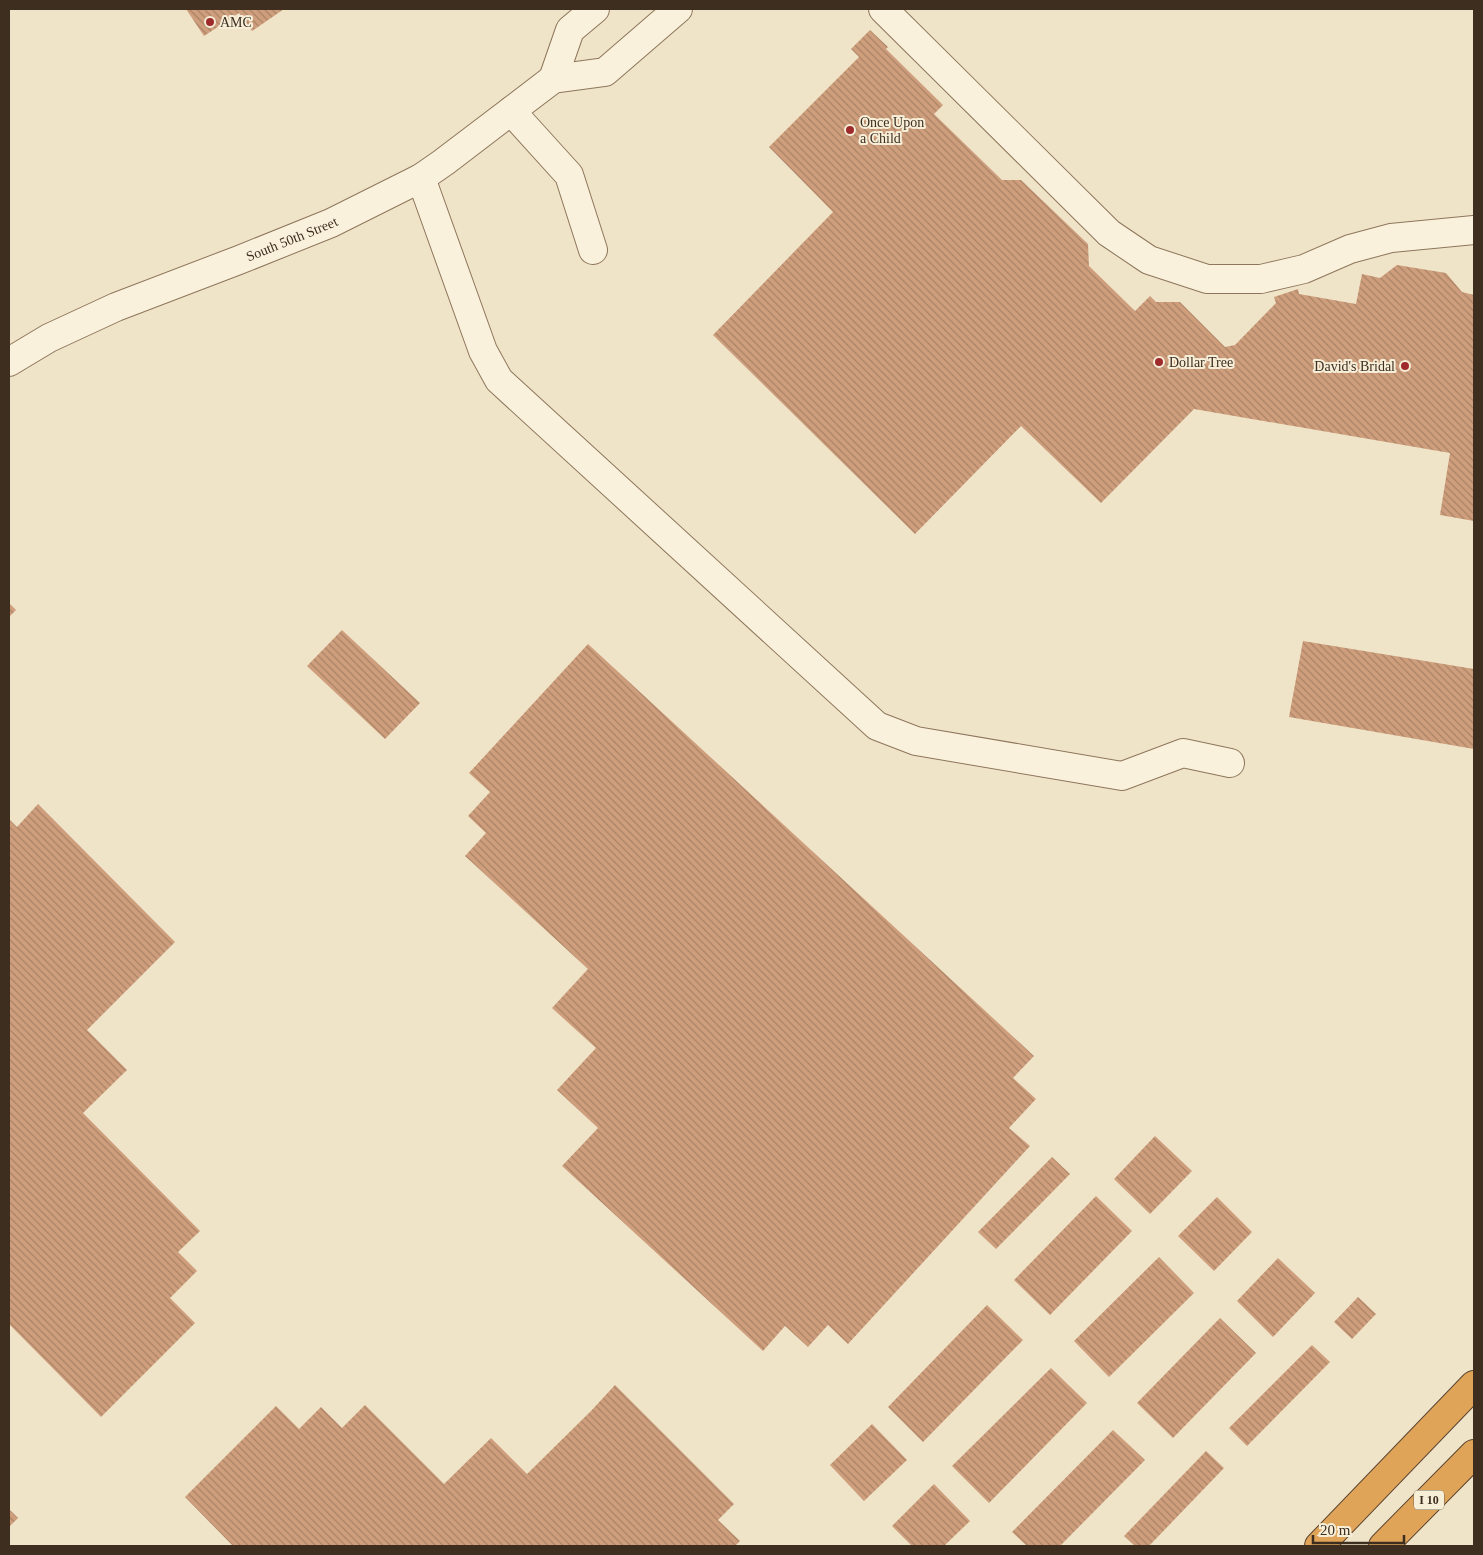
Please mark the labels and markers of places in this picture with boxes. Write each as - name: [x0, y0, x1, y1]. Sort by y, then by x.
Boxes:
- place label: AMC: [220, 15, 252, 30]
- marker: AMC: [204, 16, 216, 28]
- place label: Once Upon a Child: [860, 115, 924, 146]
- marker: Once Upon a Child: [844, 124, 856, 136]
- place label: Dollar Tree: [1169, 355, 1233, 370]
- marker: Dollar Tree: [1153, 356, 1165, 368]
- place label: David's Bridal: [1314, 359, 1395, 374]
- marker: David's Bridal: [1399, 360, 1411, 372]

